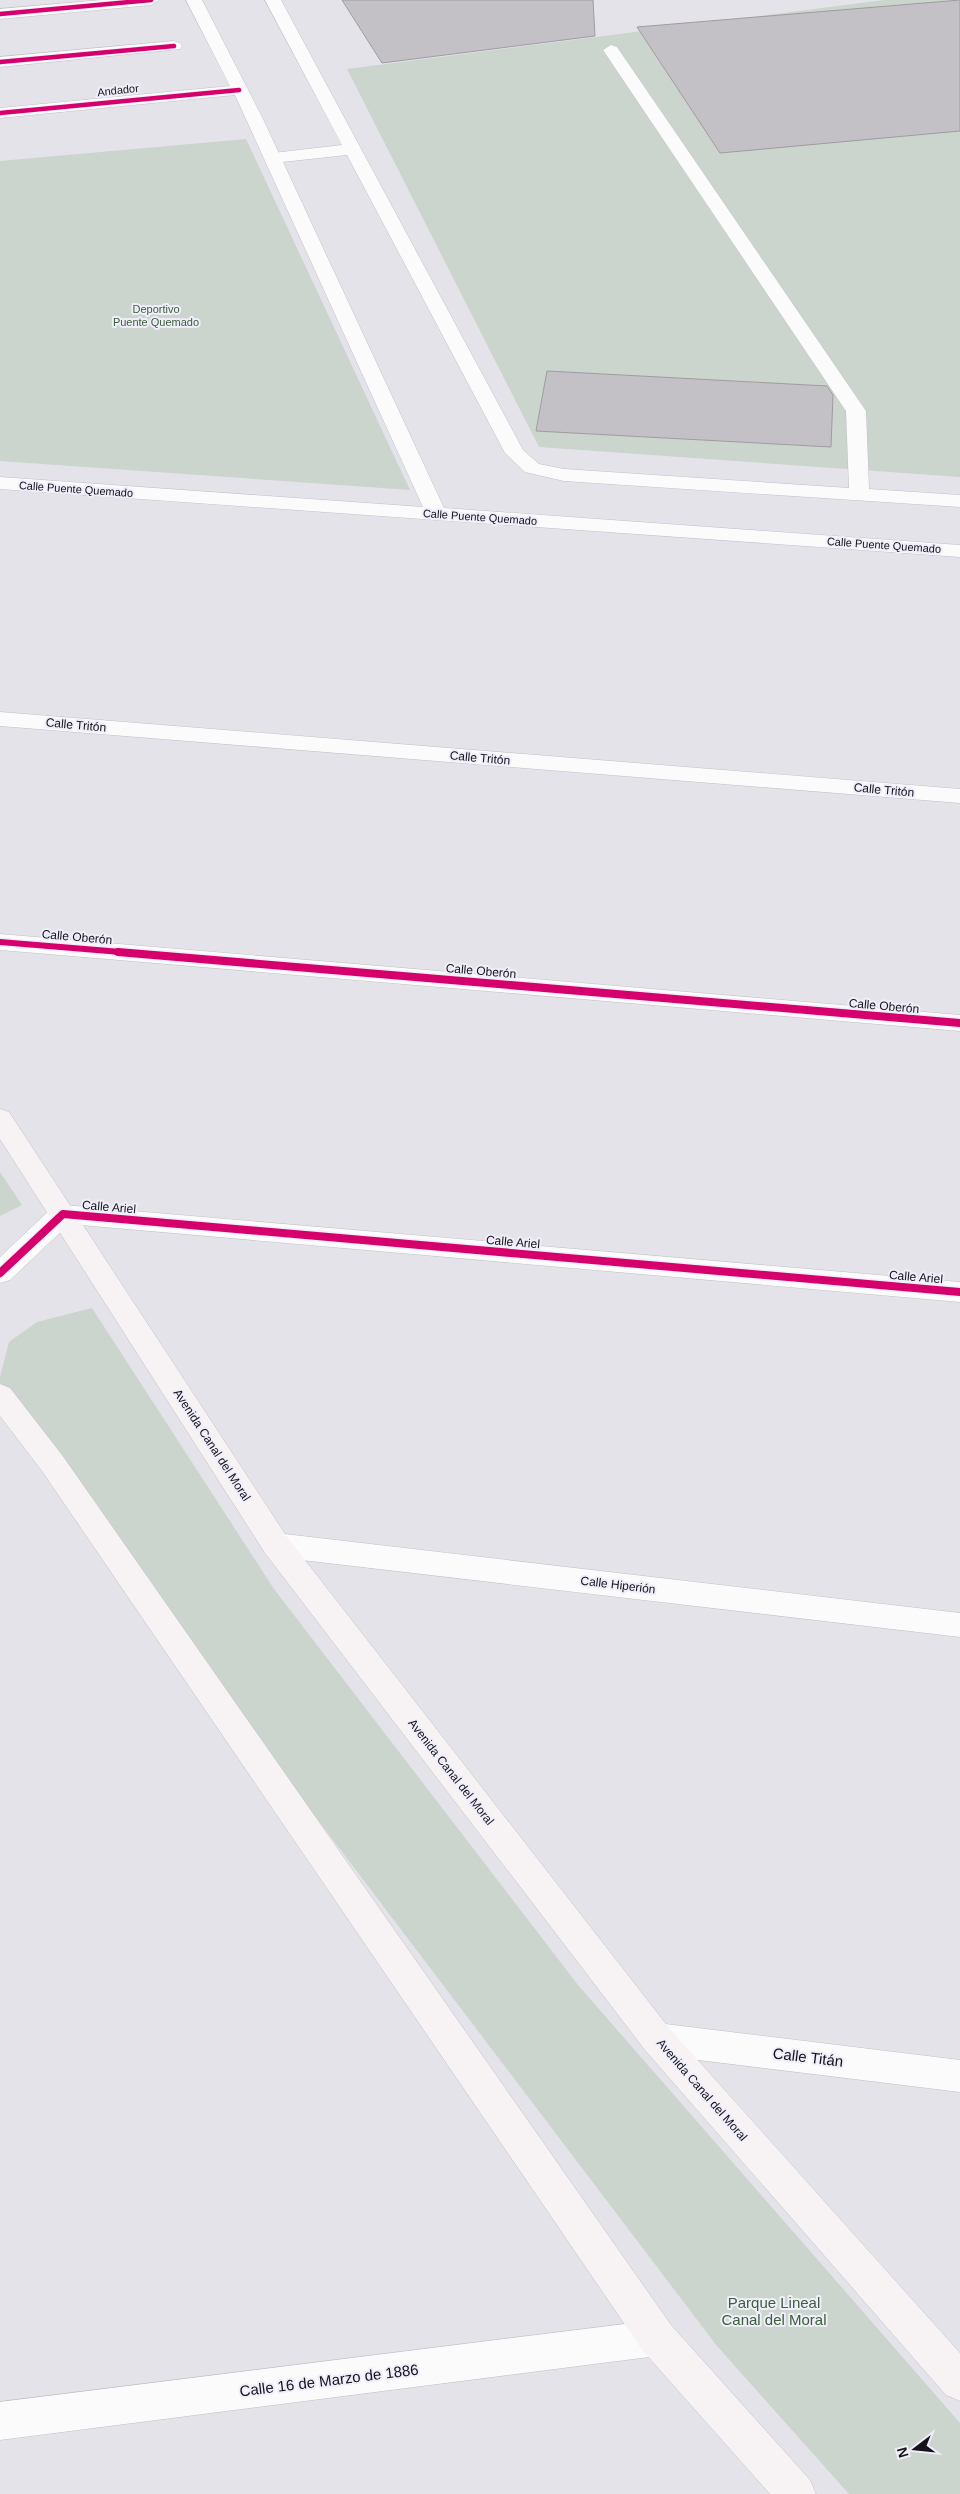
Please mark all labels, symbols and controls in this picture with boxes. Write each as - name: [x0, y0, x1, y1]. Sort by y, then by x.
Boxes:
- street label: Andador: [97, 82, 140, 98]
- park label: Deportivo Puente Quemado: [113, 303, 199, 328]
- street label: Calle Puente Quemado: [19, 479, 133, 499]
- street label: Calle Puente Quemado: [423, 507, 537, 527]
- street label: Calle Puente Quemado: [827, 535, 941, 555]
- street label: Calle Tritón: [45, 715, 107, 735]
- street label: Calle Tritón: [449, 748, 511, 768]
- street label: Calle Tritón: [853, 780, 915, 800]
- street label: Calle Oberón: [41, 927, 113, 947]
- street label: Calle Oberón: [445, 961, 517, 981]
- street label: Calle Oberón: [848, 996, 920, 1016]
- street label: Calle Ariel: [81, 1198, 137, 1216]
- street label: Calle Ariel: [485, 1233, 541, 1251]
- street label: Calle Ariel: [888, 1268, 944, 1286]
- street label: Avenida Canal del Moral: [171, 1386, 253, 1504]
- street label: Calle Hiperión: [580, 1573, 656, 1597]
- street label: Avenida Canal del Moral: [405, 1716, 497, 1828]
- street label: Avenida Canal del Moral: [654, 2036, 750, 2144]
- street label: Calle Titán: [772, 2044, 844, 2070]
- park label: Parque Lineal Canal del Moral: [721, 2294, 827, 2328]
- street label: Calle 16 de Marzo de 1886: [239, 2361, 419, 2399]
- north arrow: [890, 2424, 940, 2474]
- text: N: [893, 2446, 912, 2460]

